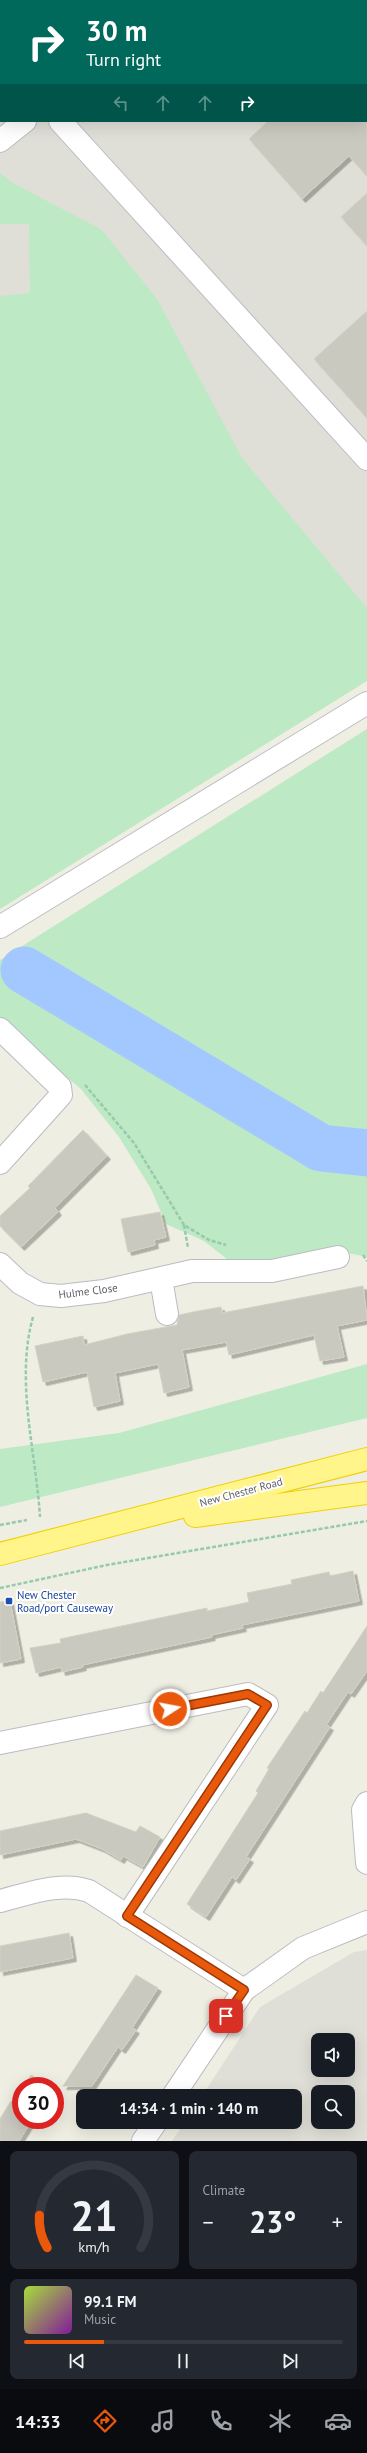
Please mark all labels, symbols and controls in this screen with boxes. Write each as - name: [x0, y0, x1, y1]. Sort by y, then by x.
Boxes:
- text: 30 m: [86, 12, 147, 49]
- icon: right: [20, 16, 72, 68]
- text: Turn right: [86, 48, 161, 71]
- icon: left: [110, 92, 132, 114]
- icon: ahead: [152, 92, 174, 114]
- icon: ahead: [194, 92, 216, 114]
- icon: right: [236, 92, 258, 114]
- street label: Hulme Close: [58, 1280, 119, 1302]
- street label: New Chester Road: [198, 1474, 284, 1510]
- place label: New Chester Road/port Causeway: [17, 1588, 114, 1615]
- marker: New Chester Road/port Causeway: [4, 1596, 14, 1606]
- position arrow: [149, 1688, 191, 1730]
- pin: [209, 1999, 243, 2033]
- icon: arrive: [215, 2005, 237, 2027]
- map controls: [311, 2033, 355, 2129]
- button: sound: [311, 2033, 355, 2077]
- speed limit sign: 30: [12, 2077, 64, 2129]
- button: search: [311, 2085, 355, 2129]
- text: 14:34 · 1 min · 140 m: [120, 2099, 258, 2118]
- text: Climate: [203, 2182, 245, 2199]
- text: 21: [71, 2189, 118, 2242]
- text: 23°: [249, 2202, 296, 2241]
- text: −: [203, 2208, 214, 2236]
- text: +: [332, 2208, 343, 2236]
- text: km/h: [79, 2237, 110, 2256]
- text: 99.1 FM: [84, 2292, 137, 2311]
- text: Music: [84, 2311, 116, 2328]
- icon: previous: [66, 2350, 88, 2372]
- icon: pause: [172, 2350, 194, 2372]
- icon: next: [279, 2350, 301, 2372]
- icon: directions: [91, 2407, 119, 2435]
- icon: music: [149, 2407, 177, 2435]
- icon: phone: [207, 2407, 235, 2435]
- icon: climate: [266, 2407, 294, 2435]
- icon: car: [324, 2407, 352, 2435]
- text: 14:33: [15, 2410, 61, 2433]

